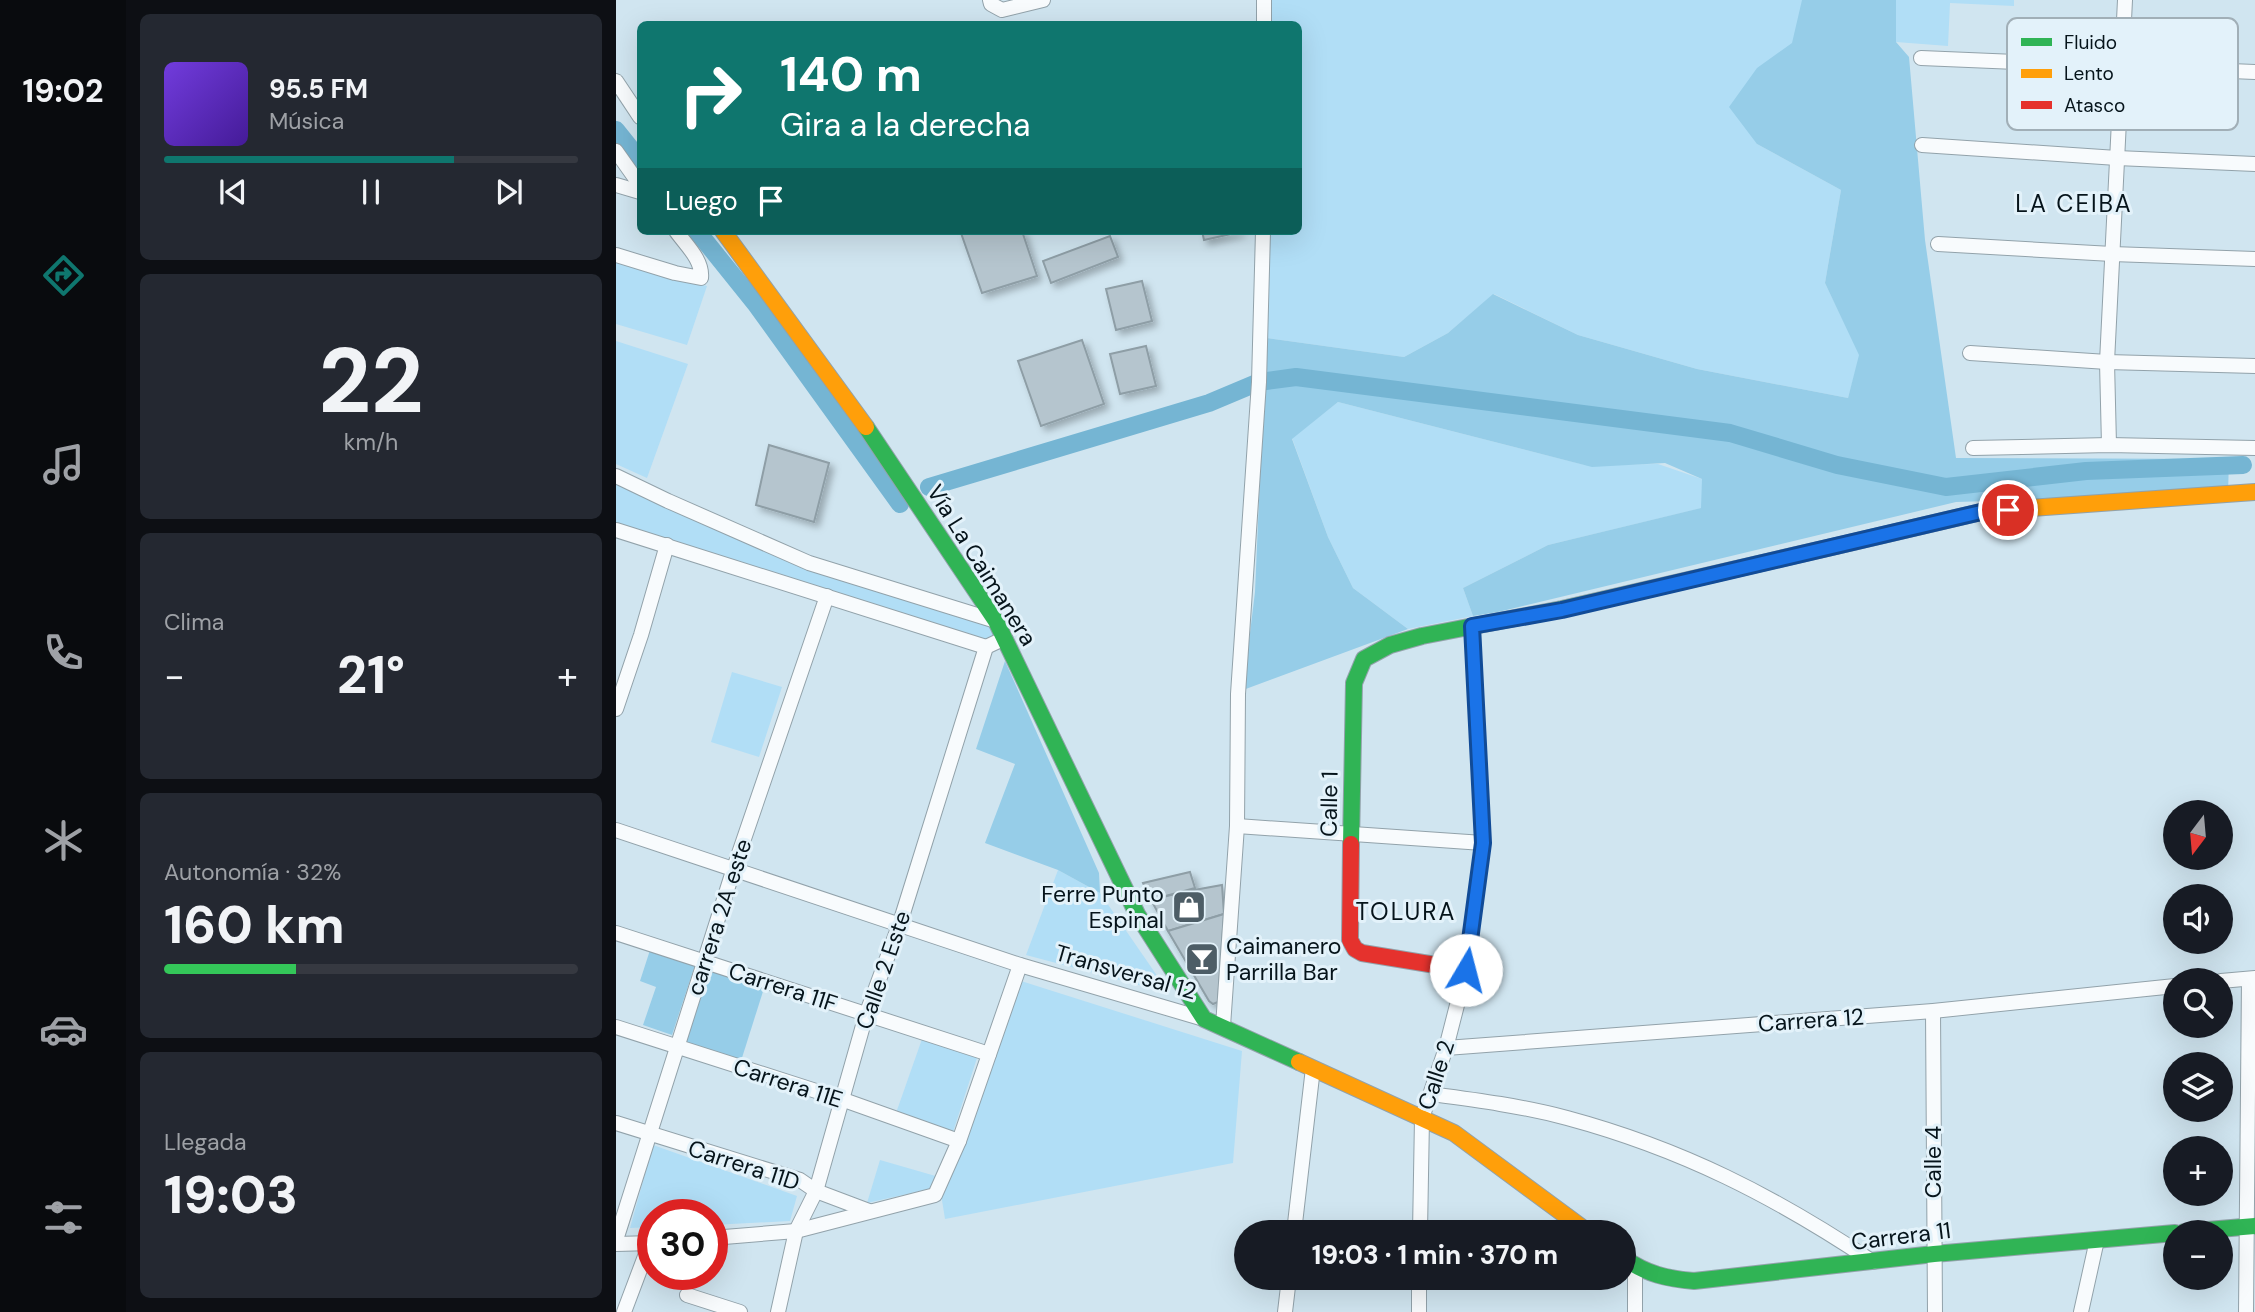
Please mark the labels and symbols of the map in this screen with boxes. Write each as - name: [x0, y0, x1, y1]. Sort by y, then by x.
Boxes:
- legend: [2007, 18, 2238, 130]
- text: Fluido: [2064, 30, 2117, 55]
- text: Lento: [2064, 61, 2114, 86]
- text: Atasco: [2064, 93, 2125, 118]
- district label: LA CEIBA: [2015, 188, 2133, 219]
- street label: Vía La Caimanera: [920, 479, 1044, 651]
- pin: [1978, 480, 2038, 540]
- street label: Calle 1: [1313, 771, 1345, 837]
- north arrow: [2163, 800, 2233, 870]
- street label: carrera 2A este: [680, 835, 758, 999]
- place label: Ferre Punto Espinal: [1041, 879, 1164, 935]
- shop icon: Ferre Punto Espinal: [1170, 888, 1208, 926]
- district label: TOLURA: [1355, 896, 1457, 927]
- street label: Calle 2 Este: [849, 907, 917, 1033]
- place label: Caimanero Parrilla Bar: [1226, 931, 1342, 987]
- position arrow: [1429, 933, 1503, 1007]
- street label: Transversal 12: [1052, 938, 1200, 1006]
- bar icon: Caimanero Parrilla Bar: [1183, 940, 1221, 978]
- street label: Carrera 11F: [725, 955, 841, 1019]
- street label: Carrera 12: [1757, 1001, 1865, 1039]
- street label: Calle 2: [1411, 1036, 1461, 1114]
- street label: Carrera 11E: [730, 1051, 846, 1115]
- street label: Calle 4: [1918, 1126, 1948, 1198]
- street label: Carrera 11D: [684, 1133, 804, 1197]
- speed limit sign: 30: [637, 1199, 728, 1290]
- street label: Carrera 11: [1849, 1215, 1953, 1257]

